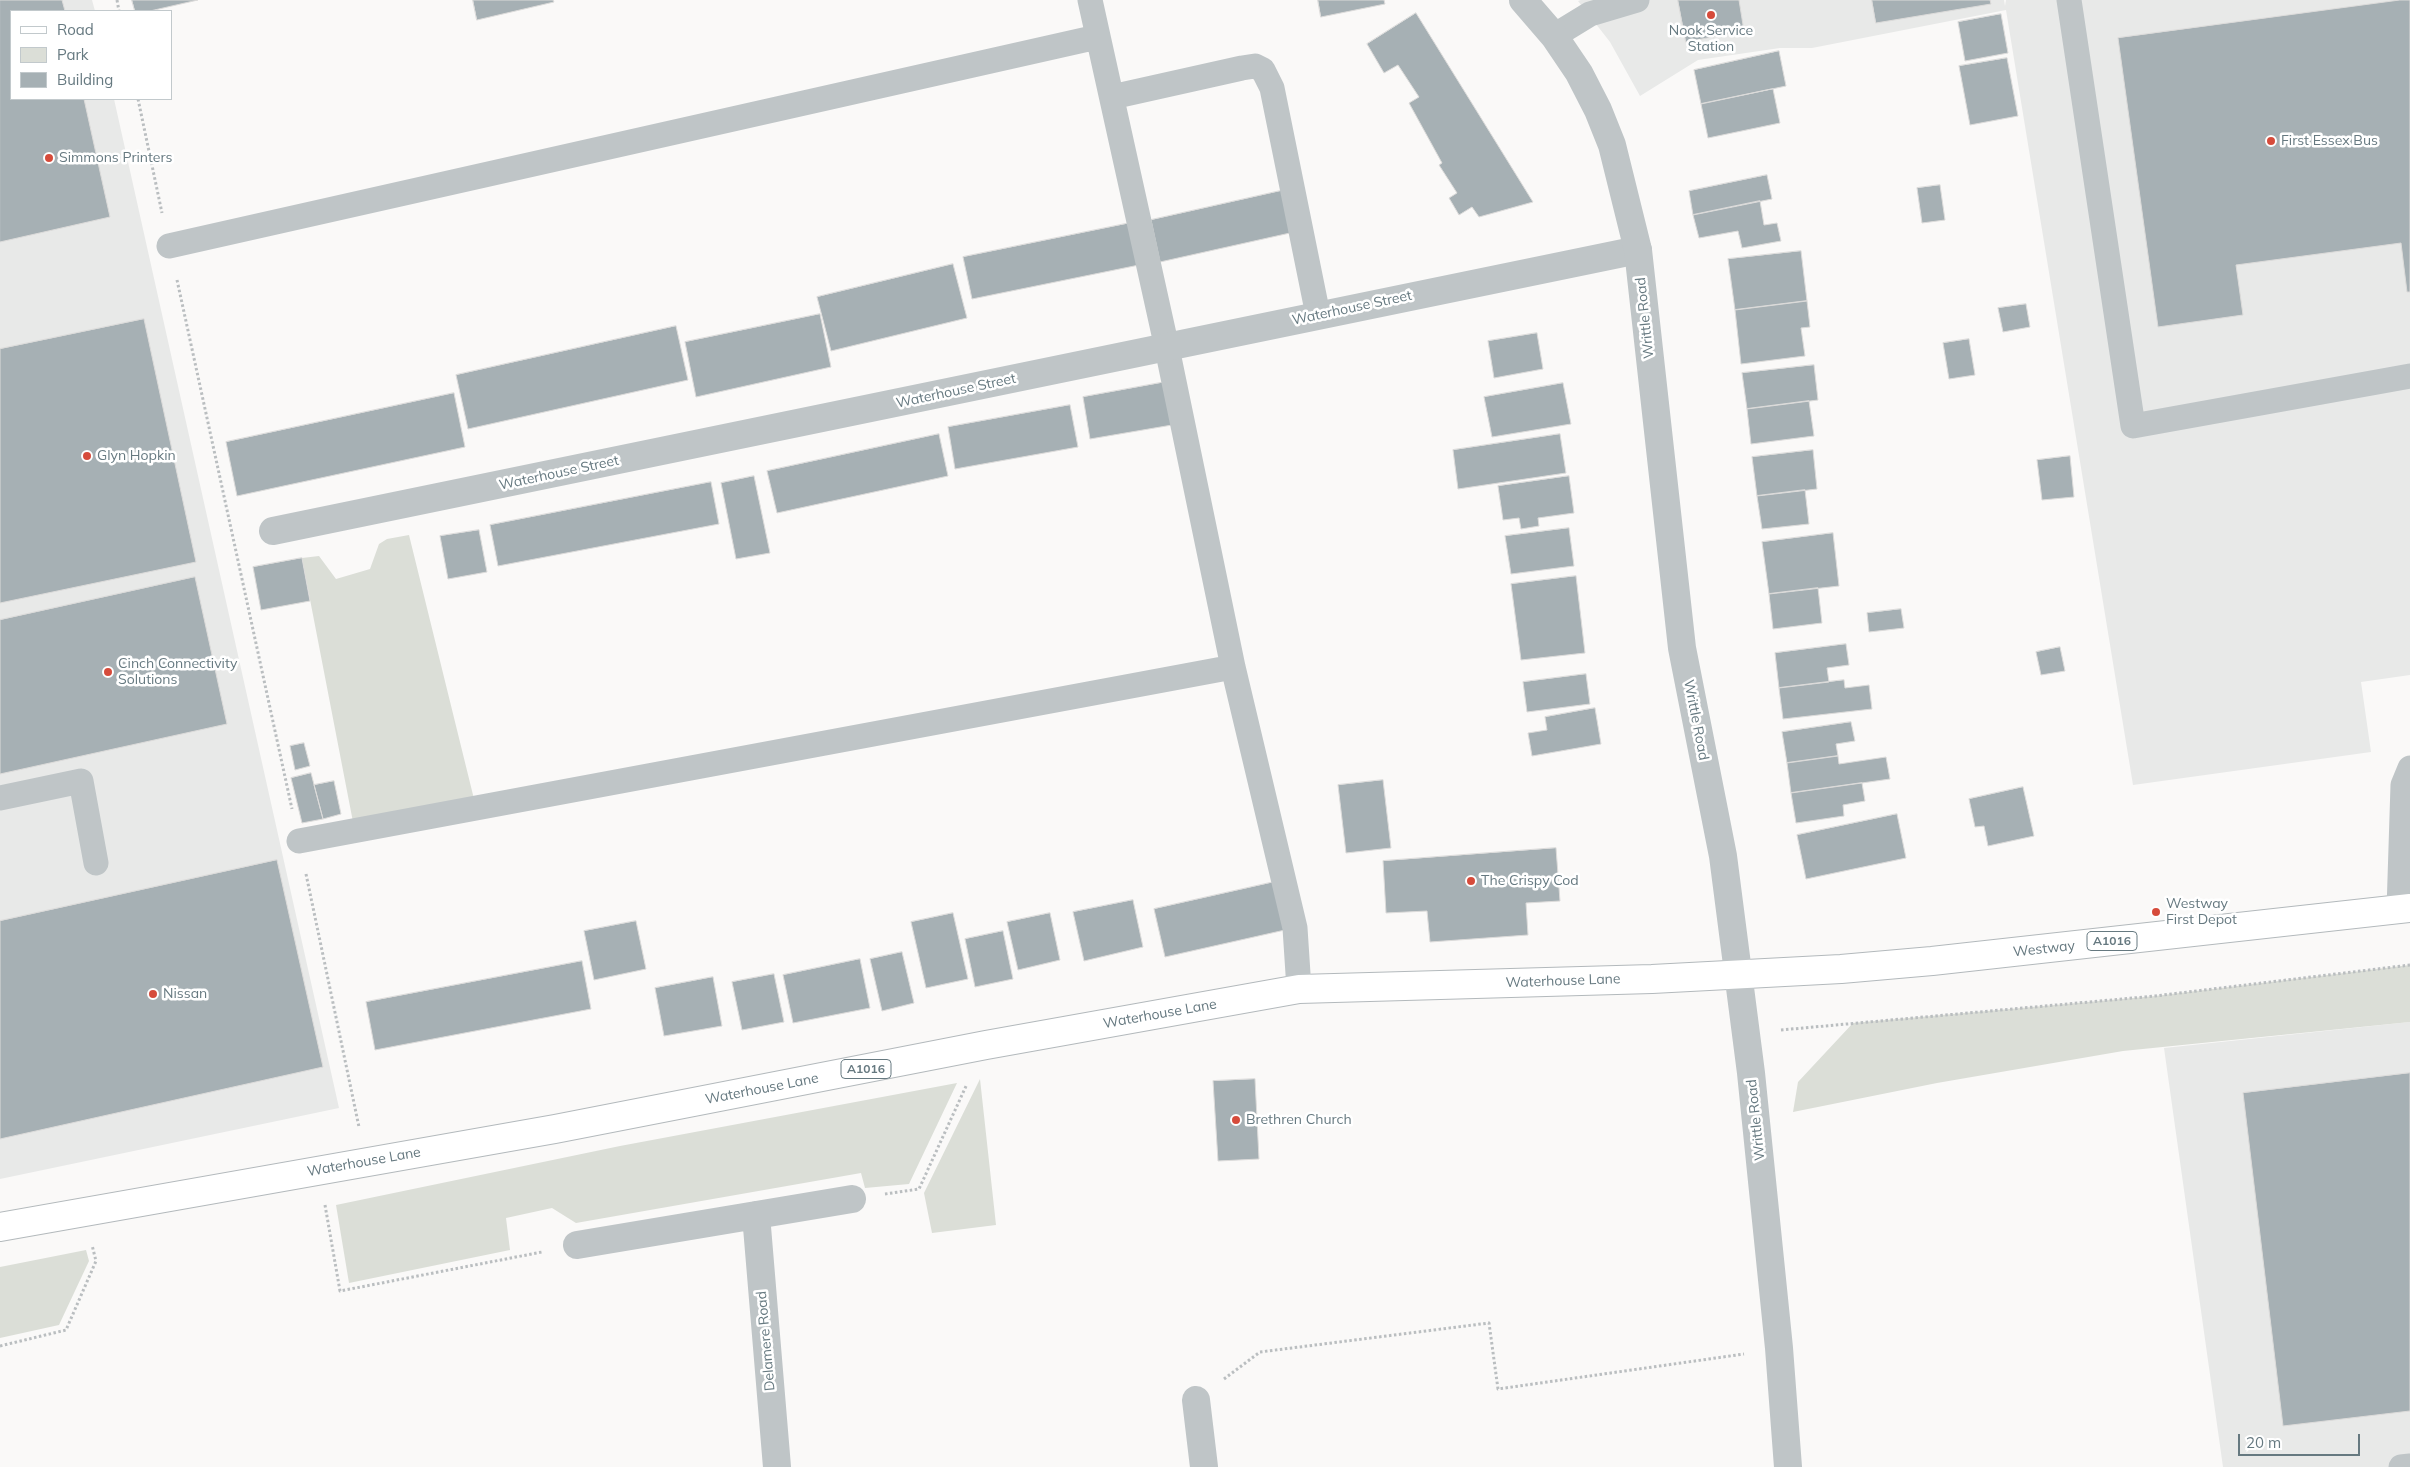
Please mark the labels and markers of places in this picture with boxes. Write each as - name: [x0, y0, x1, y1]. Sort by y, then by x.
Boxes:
- marker: Nook Service Station: [1705, 9, 1717, 21]
- place label: Nook Service Station: [1669, 23, 1753, 56]
- place label: First Essex Bus: [2281, 133, 2378, 149]
- marker: First Essex Bus: [2265, 135, 2277, 147]
- place label: Simmons Printers: [59, 150, 172, 166]
- marker: Simmons Printers: [43, 152, 55, 164]
- place label: Glyn Hopkin: [97, 448, 176, 464]
- marker: Glyn Hopkin: [81, 450, 93, 462]
- place label: Cinch Connectivity Solutions: [118, 656, 237, 689]
- marker: Cinch Connectivity Solutions: [102, 666, 114, 678]
- place label: The Crispy Cod: [1481, 873, 1579, 889]
- marker: The Crispy Cod: [1465, 875, 1477, 887]
- place label: Westway First Depot: [2166, 896, 2237, 929]
- marker: Westway First Depot: [2150, 906, 2162, 918]
- place label: Nissan: [163, 986, 207, 1002]
- marker: Nissan: [147, 988, 159, 1000]
- place label: Brethren Church: [1246, 1112, 1352, 1128]
- marker: Brethren Church: [1230, 1114, 1242, 1126]

